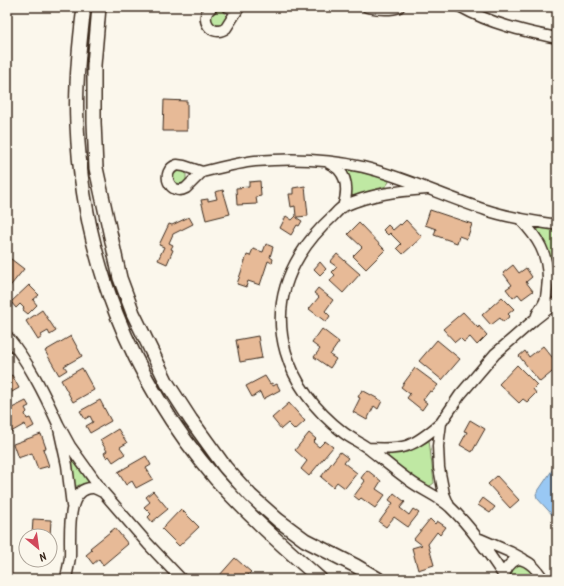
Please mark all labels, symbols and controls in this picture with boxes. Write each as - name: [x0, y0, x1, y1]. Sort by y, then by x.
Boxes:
- north arrow: [18, 528, 58, 568]
- text: N: [35, 546, 50, 565]

